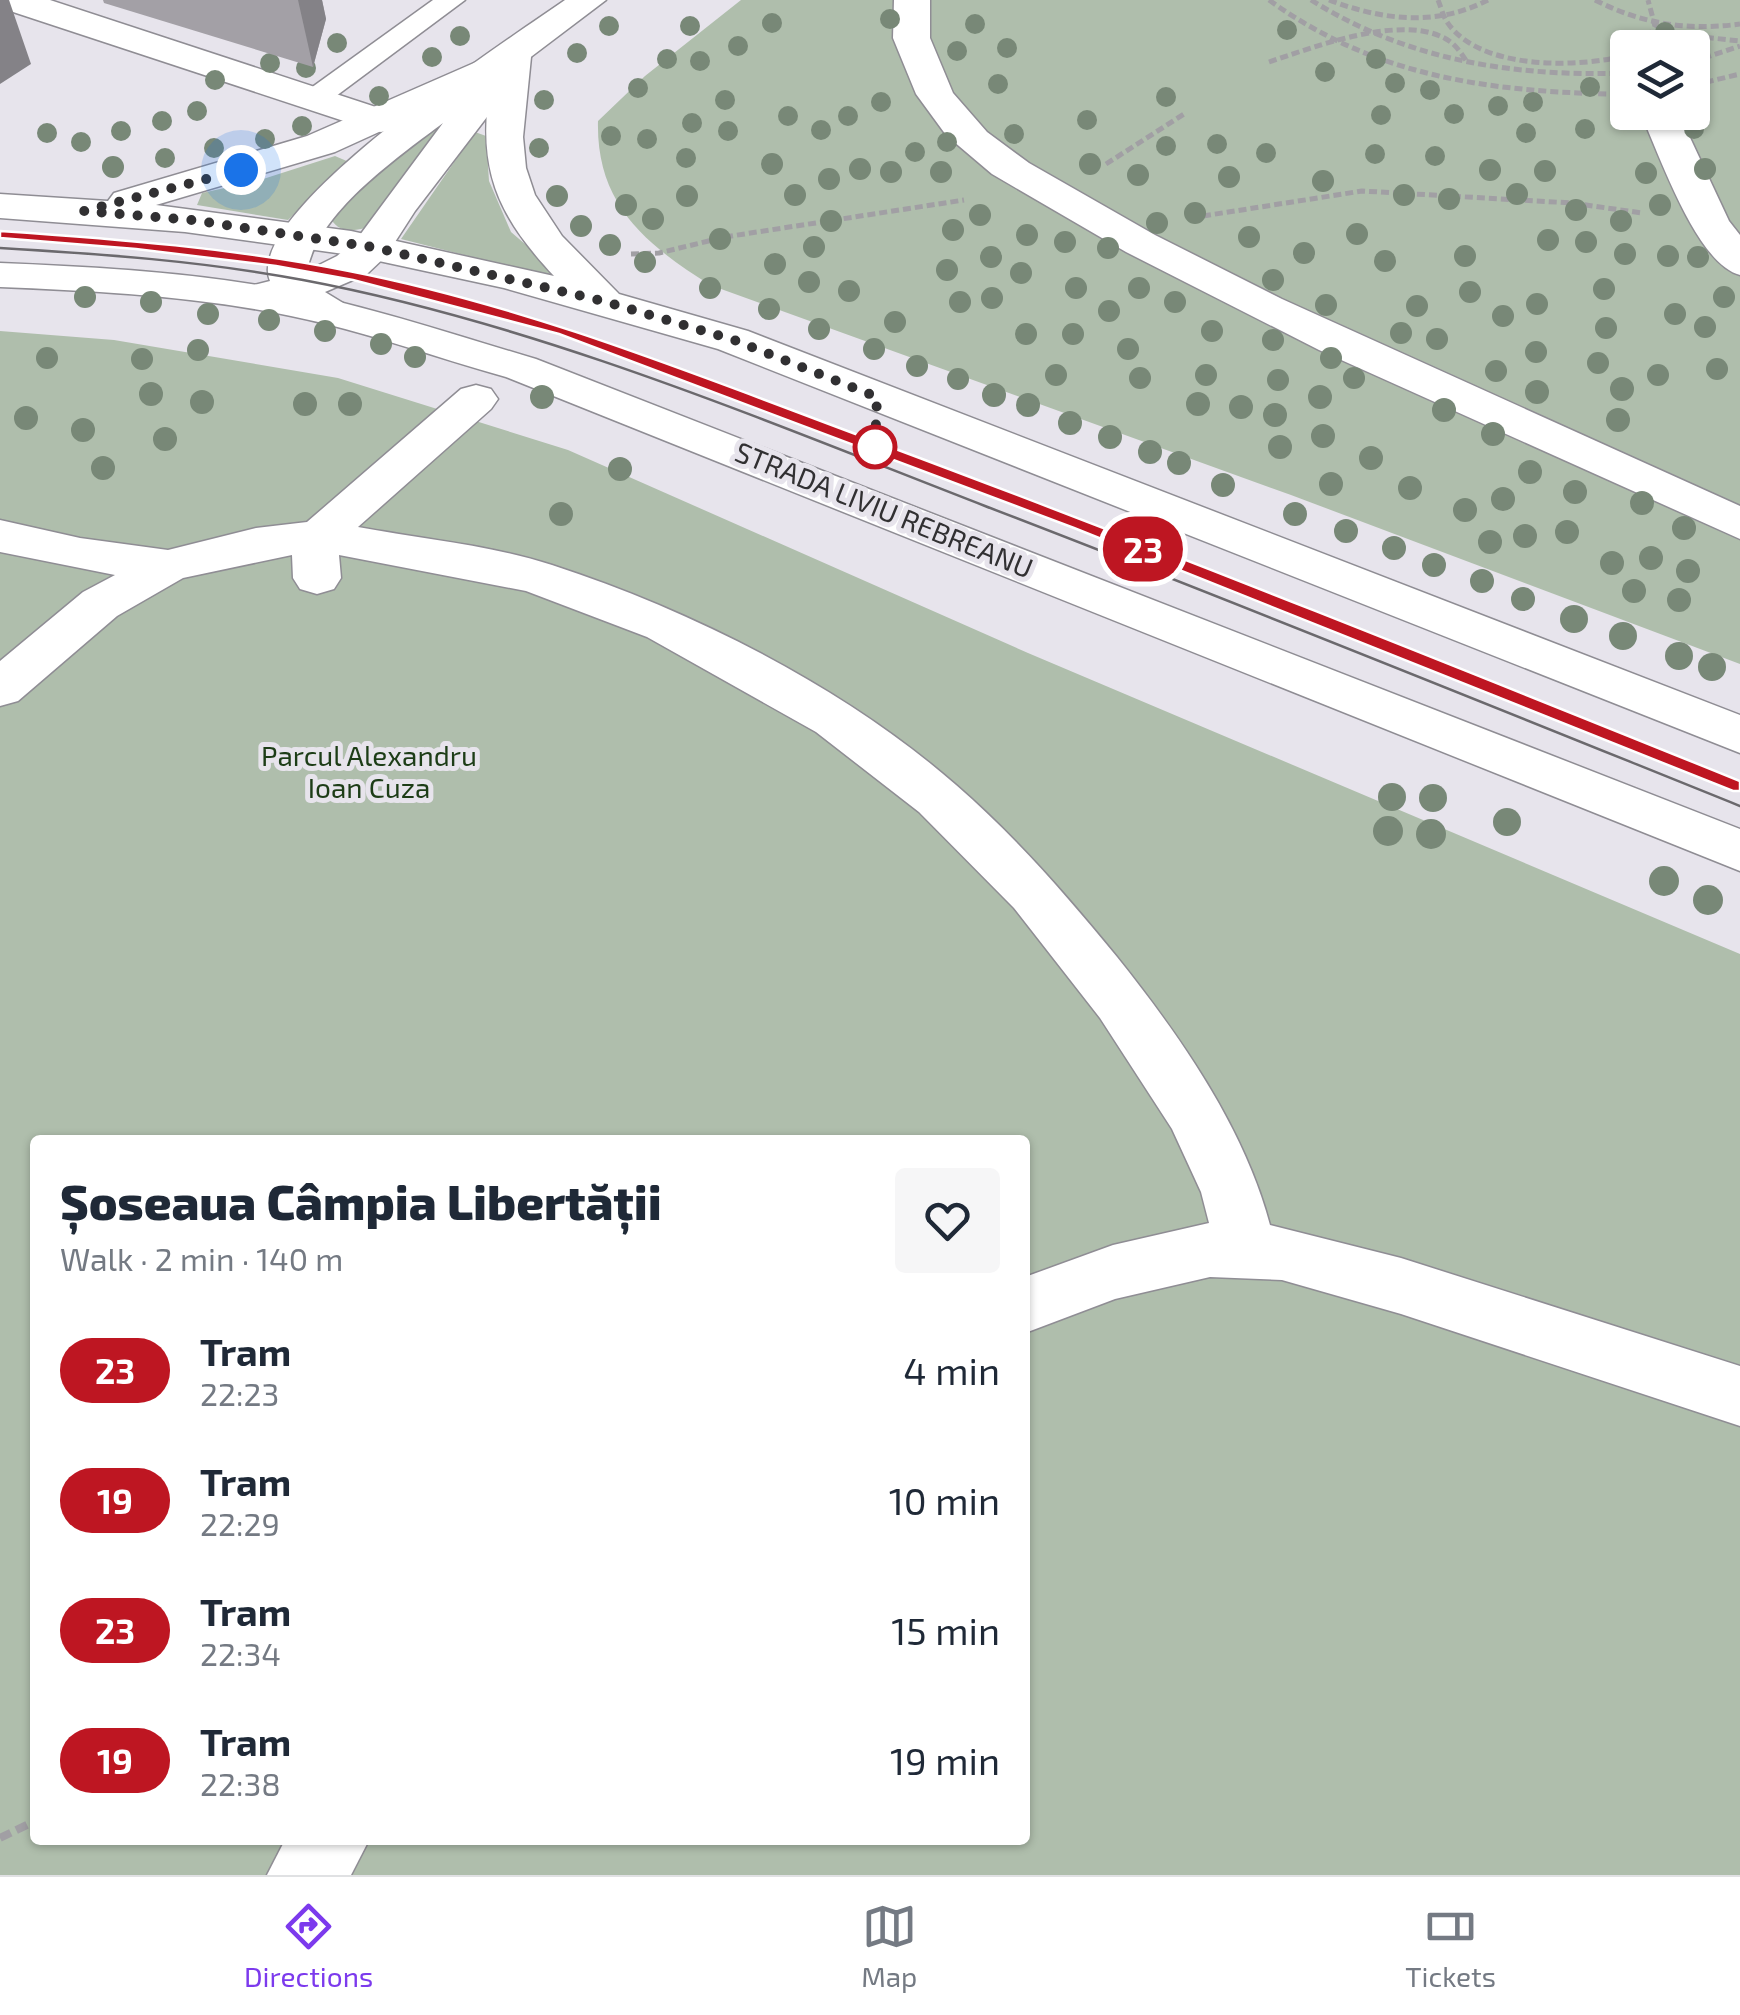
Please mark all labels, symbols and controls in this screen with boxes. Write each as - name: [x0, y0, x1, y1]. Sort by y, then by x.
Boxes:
- map controls: [1610, 30, 1710, 130]
- button: layers: [1610, 30, 1710, 130]
- your location: [216, 145, 266, 195]
- unlabelled marker: [854, 426, 896, 468]
- street label: STRADA LIVIU REBREANU: [730, 434, 1038, 584]
- line badge: 23: [1098, 516, 1188, 582]
- text: 23: [1123, 528, 1163, 570]
- park label: Parcul Alexandru Ioan Cuza: [261, 738, 477, 804]
- button: heart: [895, 1168, 1000, 1273]
- text: Șoseaua Câmpia Libertății: [60, 1172, 662, 1230]
- text: Walk · 2 min · 140 m: [60, 1239, 343, 1277]
- text: Tram: [200, 1328, 291, 1374]
- text: 4 min: [903, 1347, 1000, 1393]
- text: 23: [95, 1349, 135, 1391]
- text: 22:23: [200, 1374, 279, 1412]
- text: Tram: [200, 1458, 291, 1504]
- text: 10 min: [889, 1477, 1000, 1523]
- text: 19: [97, 1479, 133, 1521]
- text: 22:29: [200, 1504, 280, 1542]
- text: Tram: [200, 1588, 291, 1634]
- text: 15 min: [891, 1607, 1000, 1653]
- text: 23: [95, 1609, 135, 1651]
- text: 22:34: [200, 1634, 281, 1672]
- text: Tram: [200, 1718, 291, 1764]
- text: 19 min: [890, 1737, 1000, 1783]
- text: 19: [97, 1739, 133, 1781]
- text: 22:38: [200, 1764, 281, 1802]
- tab: Directions: [244, 1899, 373, 1993]
- tab: Map: [861, 1899, 917, 1993]
- tab: Tickets: [1405, 1899, 1496, 1993]

